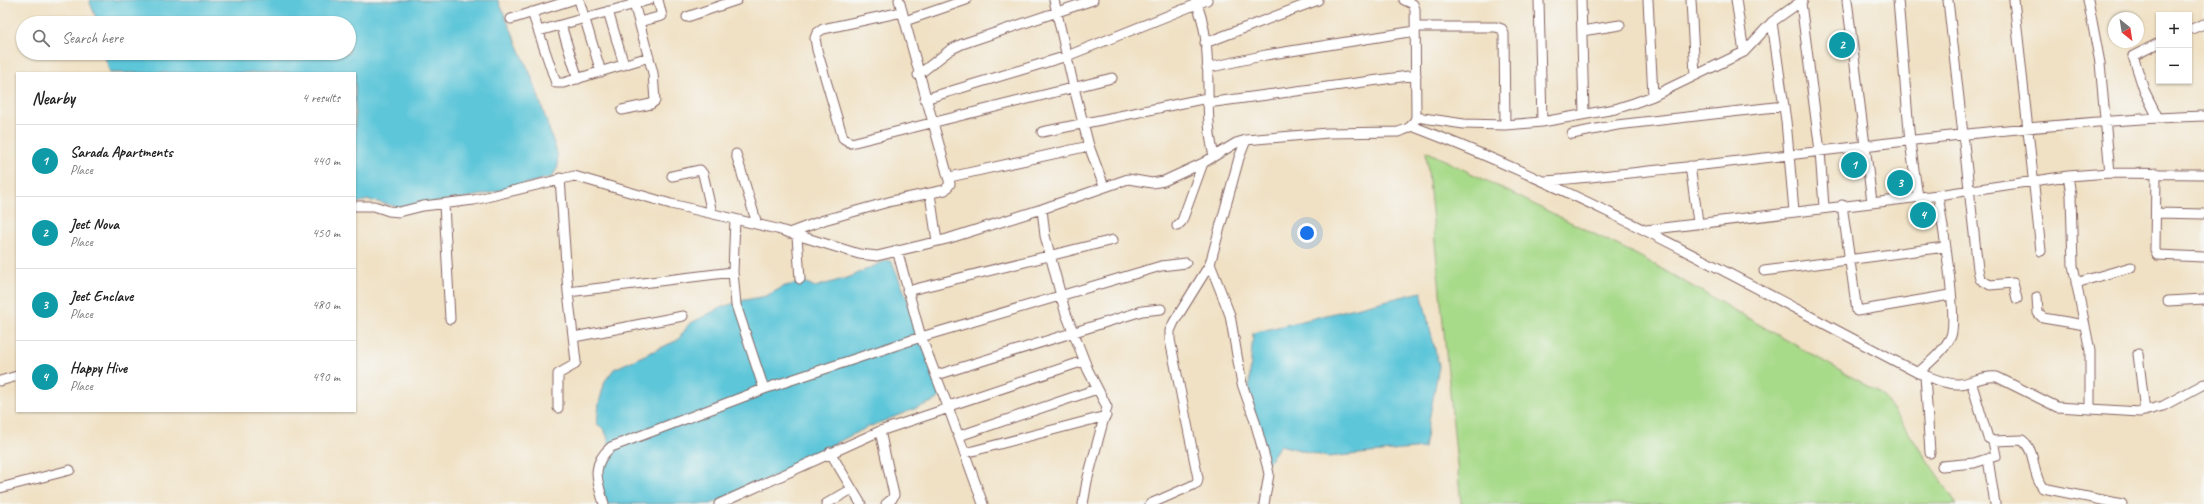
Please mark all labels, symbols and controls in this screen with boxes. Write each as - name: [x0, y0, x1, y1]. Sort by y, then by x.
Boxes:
- north arrow: [2108, 12, 2144, 48]
- map controls: [2156, 12, 2192, 84]
- button: +: [2156, 12, 2192, 48]
- search box: [16, 16, 356, 60]
- icon: search: [30, 27, 52, 49]
- text: Search here: [62, 29, 123, 48]
- pin: 2: [1829, 30, 1855, 60]
- button: −: [2156, 48, 2192, 84]
- text: Nearby: [32, 88, 75, 109]
- text: 4 results: [302, 90, 340, 106]
- text: Sarada Apartments: [70, 143, 173, 162]
- pin: 1: [1841, 150, 1867, 180]
- text: 1: [42, 153, 48, 169]
- text: 440 m: [312, 153, 340, 169]
- text: Place: [70, 162, 93, 178]
- pin: 3: [1887, 168, 1913, 198]
- pin: 4: [1910, 200, 1936, 230]
- text: Jeet Nova: [70, 215, 119, 234]
- your location: [1297, 223, 1317, 243]
- text: 2: [42, 225, 48, 241]
- text: 450 m: [312, 225, 340, 241]
- text: Place: [70, 234, 93, 250]
- text: Jeet Enclave: [70, 287, 133, 306]
- text: 3: [42, 297, 48, 313]
- text: 480 m: [312, 297, 340, 313]
- text: Place: [70, 306, 93, 322]
- text: Happy Hive: [70, 359, 127, 378]
- text: 4: [42, 369, 48, 385]
- text: 490 m: [312, 369, 340, 385]
- text: Place: [70, 378, 93, 394]

